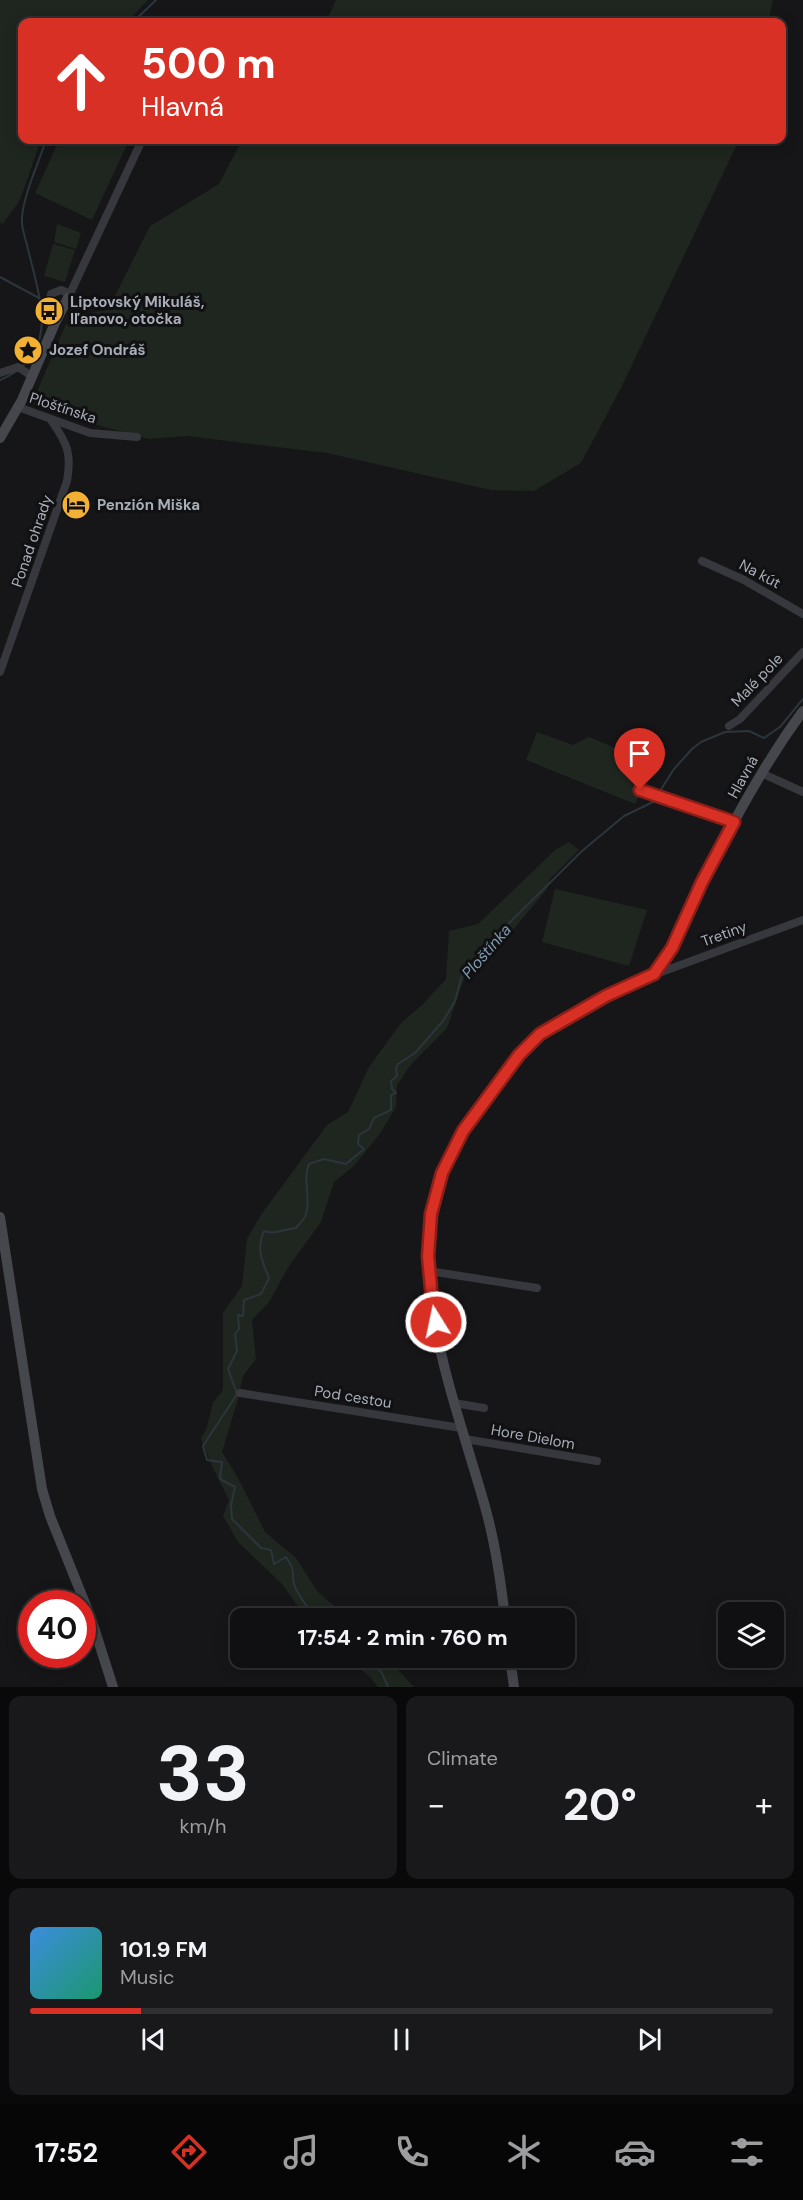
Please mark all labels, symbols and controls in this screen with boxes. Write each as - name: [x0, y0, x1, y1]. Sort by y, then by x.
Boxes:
- text: 500 m: [141, 36, 276, 91]
- icon: ahead: [42, 42, 120, 120]
- text: Hlavná: [141, 89, 224, 124]
- place label: Liptovský Mikuláš, Iľanovo, otočka: [70, 292, 205, 329]
- bus stop icon: Liptovský Mikuláš, Iľanovo, otočka: [33, 295, 65, 327]
- place icon: Jozef Ondráš: [12, 334, 44, 366]
- place label: Jozef Ondráš: [49, 340, 146, 360]
- street label: Ploštínska: [27, 388, 99, 428]
- hotel icon: Penzión Miška: [60, 489, 92, 521]
- street label: Ponad ohrady: [7, 492, 57, 590]
- place label: Penzión Miška: [97, 495, 200, 515]
- street label: Na kút: [736, 555, 784, 593]
- street label: Malé pole: [727, 649, 787, 711]
- pin: [614, 728, 665, 790]
- icon: arrive: [623, 737, 656, 770]
- street label: Hlavná: [723, 752, 763, 802]
- street label: Tretiny: [698, 916, 750, 951]
- water label: Ploštínka: [457, 919, 516, 983]
- position arrow: [404, 1290, 468, 1354]
- street label: Pod cestou: [313, 1381, 393, 1413]
- street label: Hore Dielom: [489, 1420, 577, 1454]
- speed limit sign: 40: [18, 1590, 96, 1668]
- map controls: [718, 1602, 784, 1668]
- button: layers: [718, 1602, 784, 1668]
- text: 17:54 · 2 min · 760 m: [297, 1623, 508, 1652]
- text: 33: [156, 1723, 250, 1824]
- text: Climate: [427, 1745, 498, 1771]
- text: 20°: [563, 1775, 637, 1834]
- text: −: [427, 1783, 445, 1826]
- text: +: [755, 1783, 773, 1826]
- text: km/h: [179, 1813, 227, 1839]
- text: 101.9 FM: [120, 1935, 207, 1964]
- text: Music: [120, 1964, 175, 1990]
- icon: previous: [137, 2023, 170, 2056]
- icon: pause: [385, 2023, 418, 2056]
- icon: next: [633, 2023, 666, 2056]
- icon: directions: [168, 2131, 210, 2173]
- icon: music: [280, 2131, 322, 2173]
- icon: phone: [391, 2131, 433, 2173]
- icon: climate: [503, 2131, 545, 2173]
- icon: car: [614, 2131, 656, 2173]
- icon: filters: [726, 2131, 768, 2173]
- text: 17:52: [35, 2135, 98, 2170]

